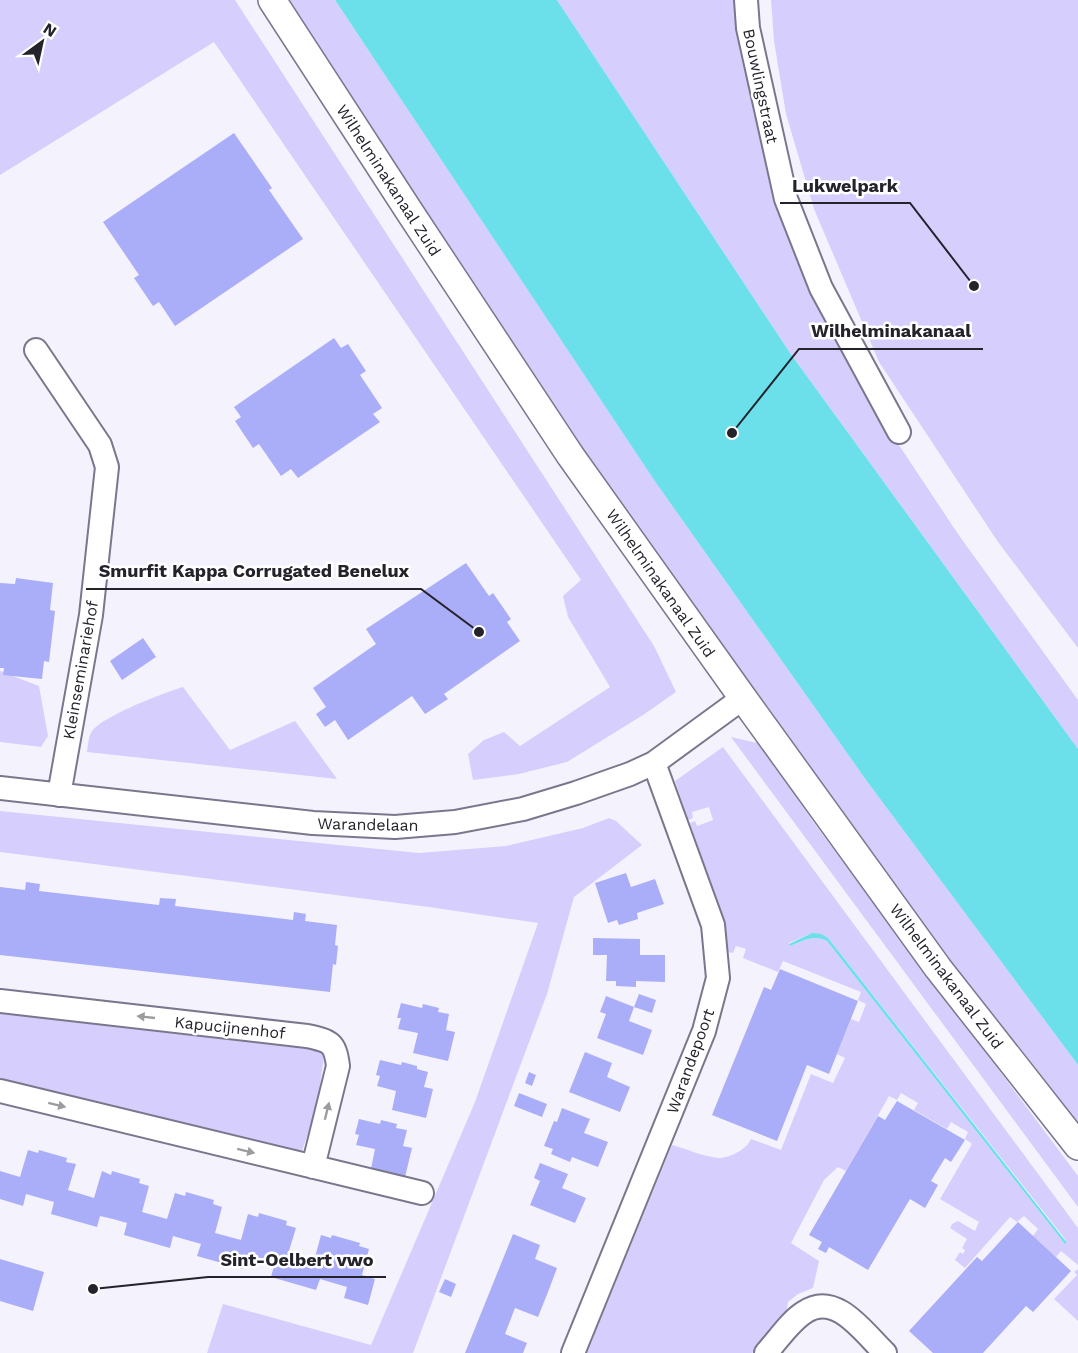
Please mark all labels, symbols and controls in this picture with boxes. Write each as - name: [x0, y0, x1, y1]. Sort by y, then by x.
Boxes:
- north arrow: [12, 12, 72, 72]
- text: N: [40, 19, 60, 41]
- street label: Bouwlingstraat: [739, 27, 782, 145]
- street label: Wilhelminakanaal Zuid: [332, 101, 445, 260]
- callout: Lukwelpark: [780, 167, 910, 203]
- text: Lukwelpark: [792, 175, 899, 196]
- callout: Wilhelminakanaal: [799, 313, 983, 349]
- text: Wilhelminakanaal: [811, 320, 971, 341]
- street label: Wilhelminakanaal Zuid: [602, 505, 719, 661]
- callout: Smurfit Kappa Corrugated Benelux: [86, 553, 421, 589]
- text: Smurfit Kappa Corrugated Benelux: [99, 560, 410, 581]
- street label: Kleinseminariehof: [59, 599, 102, 741]
- street label: Warandelaan: [317, 814, 419, 835]
- street label: Wilhelminakanaal Zuid: [886, 900, 1007, 1053]
- street label: Warandepoort: [663, 1006, 718, 1116]
- one-way arrow: [136, 1012, 155, 1022]
- street label: Kapucijnenhof: [174, 1012, 287, 1043]
- one-way arrow: [48, 1100, 66, 1110]
- one-way arrow: [322, 1101, 332, 1120]
- one-way arrow: [237, 1147, 255, 1157]
- callout: Sint-Oelbert vwo: [208, 1241, 386, 1277]
- text: Sint-Oelbert vwo: [220, 1249, 374, 1270]

